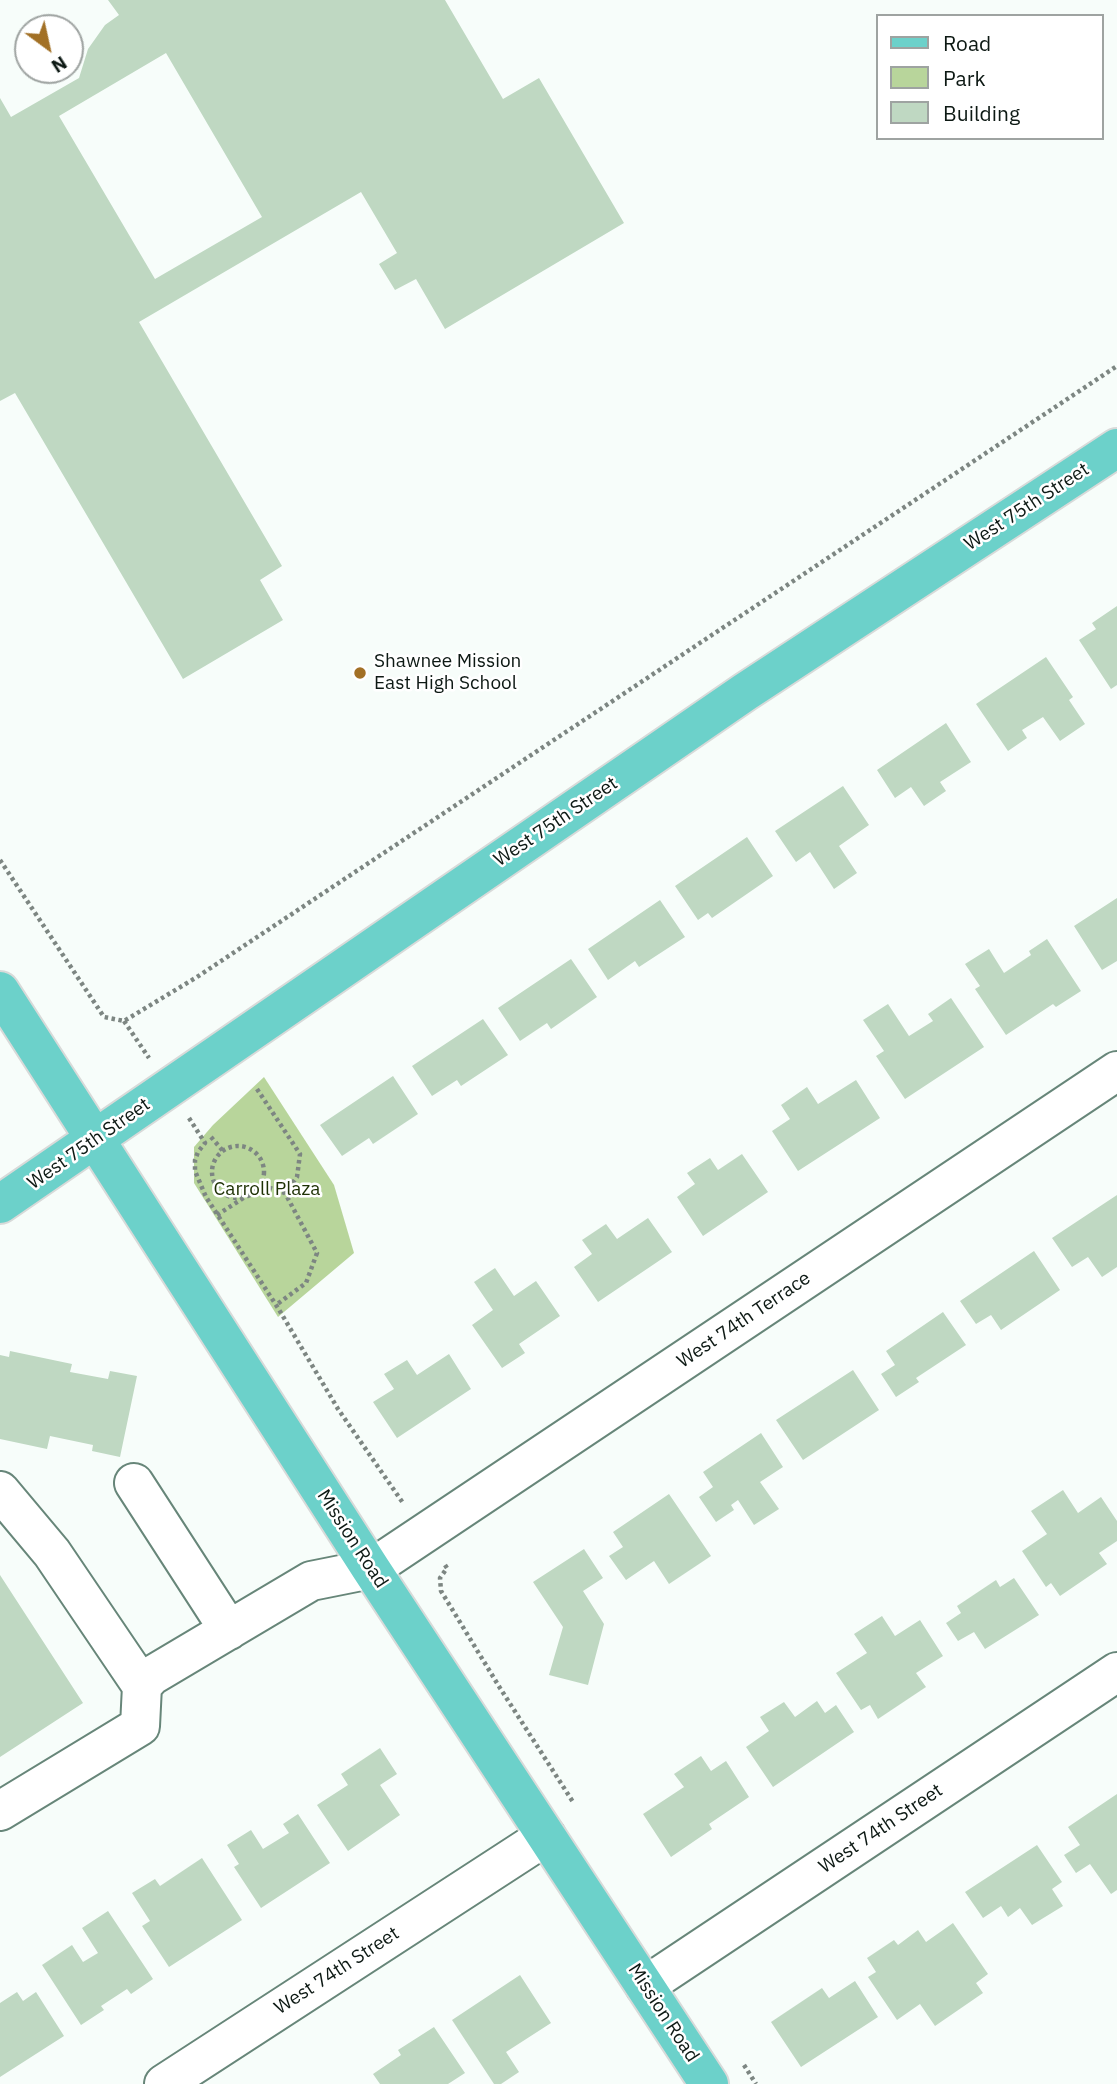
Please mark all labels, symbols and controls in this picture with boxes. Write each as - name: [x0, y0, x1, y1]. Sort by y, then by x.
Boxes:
- north arrow: [14, 14, 84, 84]
- legend: [876, 14, 1103, 140]
- text: Road: [943, 29, 991, 57]
- text: N: [47, 51, 72, 79]
- text: Park: [943, 64, 986, 92]
- text: Building: [943, 99, 1020, 127]
- street label: West 75th Street: [960, 458, 1094, 556]
- place label: Shawnee Mission East High School: [374, 651, 521, 695]
- marker: Shawnee Mission East High School: [352, 665, 368, 681]
- street label: West 75th Street: [490, 772, 622, 872]
- street label: West 75th Street: [23, 1093, 155, 1195]
- park label: Carroll Plaza: [214, 1179, 320, 1201]
- street label: West 74th Terrace: [673, 1267, 815, 1373]
- street label: Mission Road: [312, 1485, 392, 1593]
- street label: West 74th Street: [815, 1779, 947, 1879]
- street label: West 74th Street: [270, 1922, 404, 2020]
- street label: Mission Road: [623, 1959, 703, 2067]

